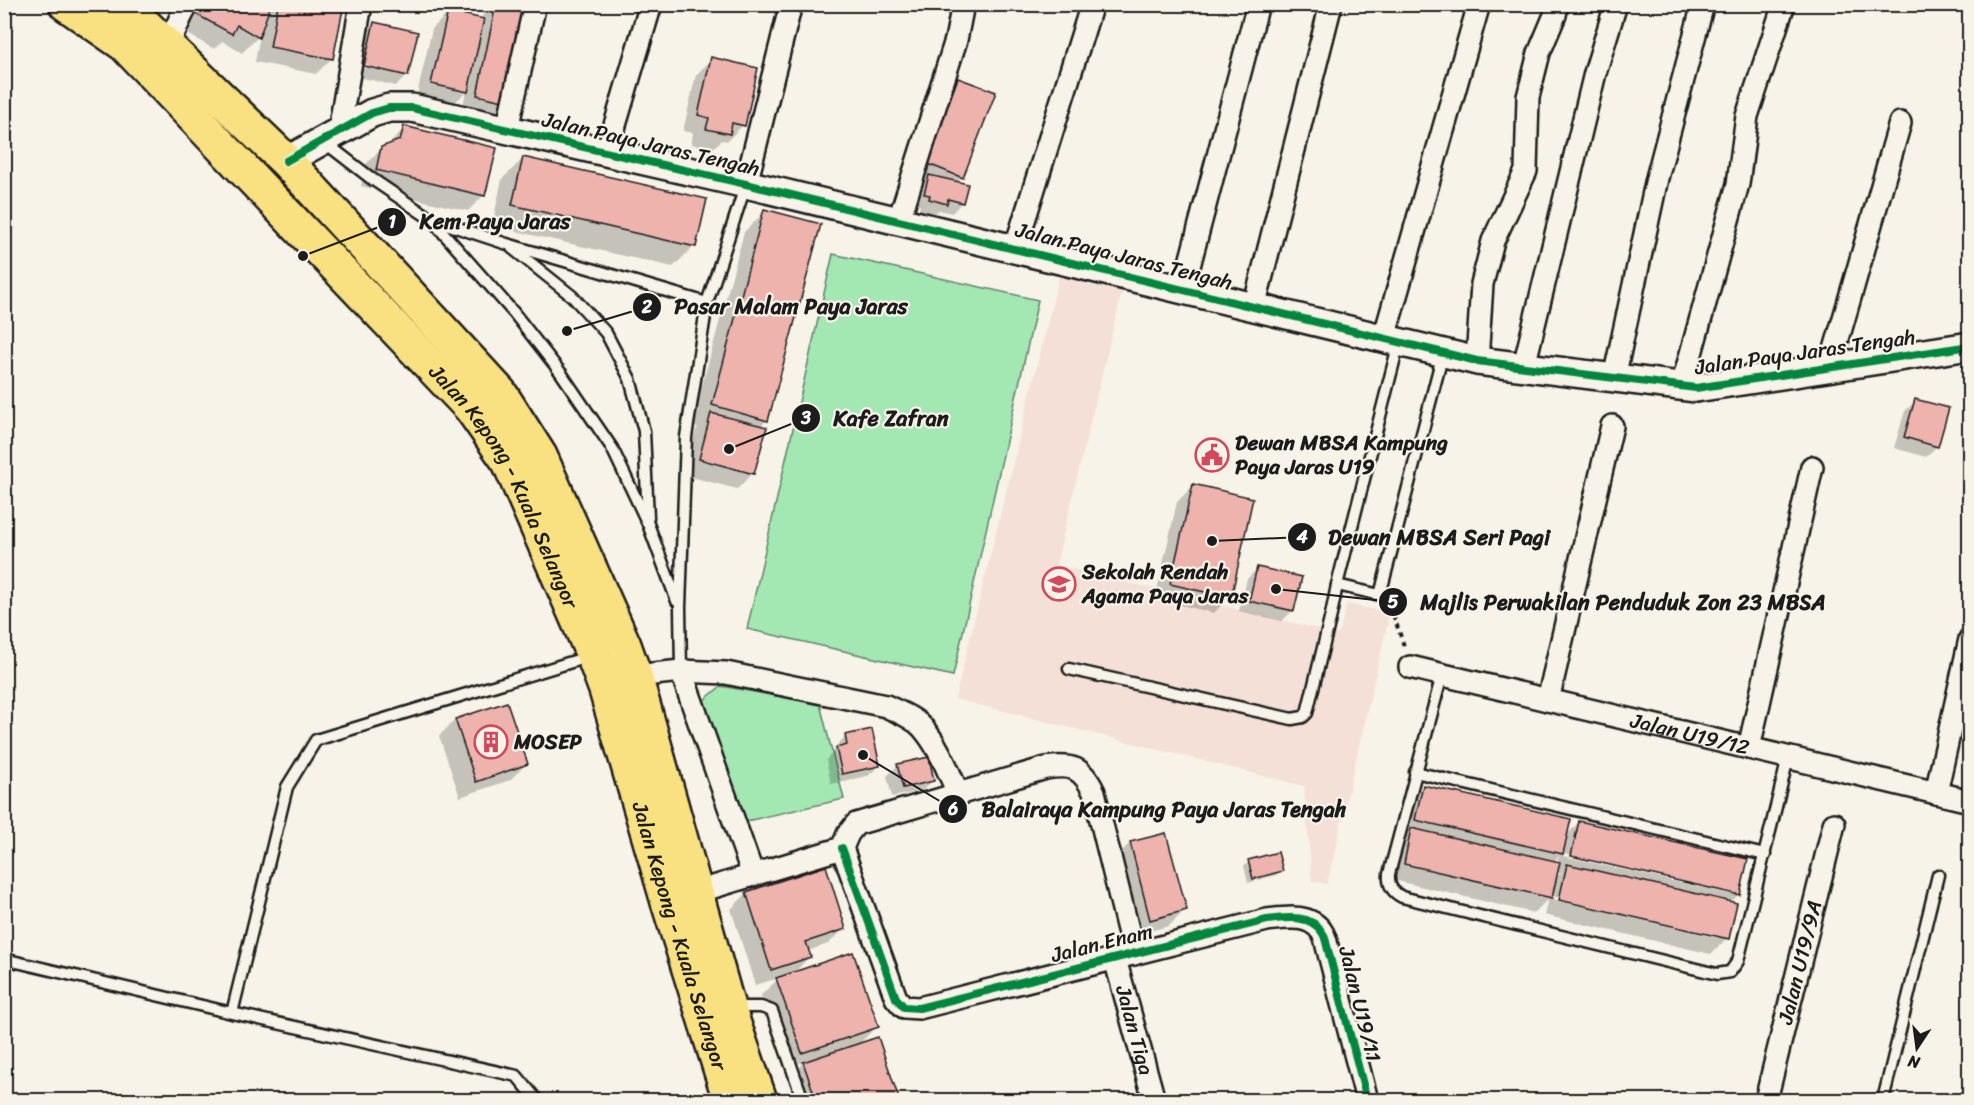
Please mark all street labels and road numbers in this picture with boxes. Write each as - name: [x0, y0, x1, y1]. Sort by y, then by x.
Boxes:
- street label: Jalan Paya Jaras Tengah: [538, 100, 763, 187]
- street label: Jalan Paya Jaras Tengah: [1011, 210, 1236, 301]
- street label: Jalan Paya Jaras Tengah: [1691, 318, 1918, 386]
- street label: Jalan Kepong - Kuala Selangor: [419, 354, 590, 616]
- street label: Jalan U19/12: [1626, 701, 1753, 767]
- street label: Jalan Kepong - Kuala Selangor: [620, 796, 739, 1077]
- street label: Jalan U19/9A: [1766, 896, 1834, 1029]
- street label: Jalan Enam: [1046, 912, 1157, 974]
- street label: Jalan U19/11: [1327, 941, 1393, 1066]
- street label: Jalan Tiga: [1104, 980, 1165, 1080]

